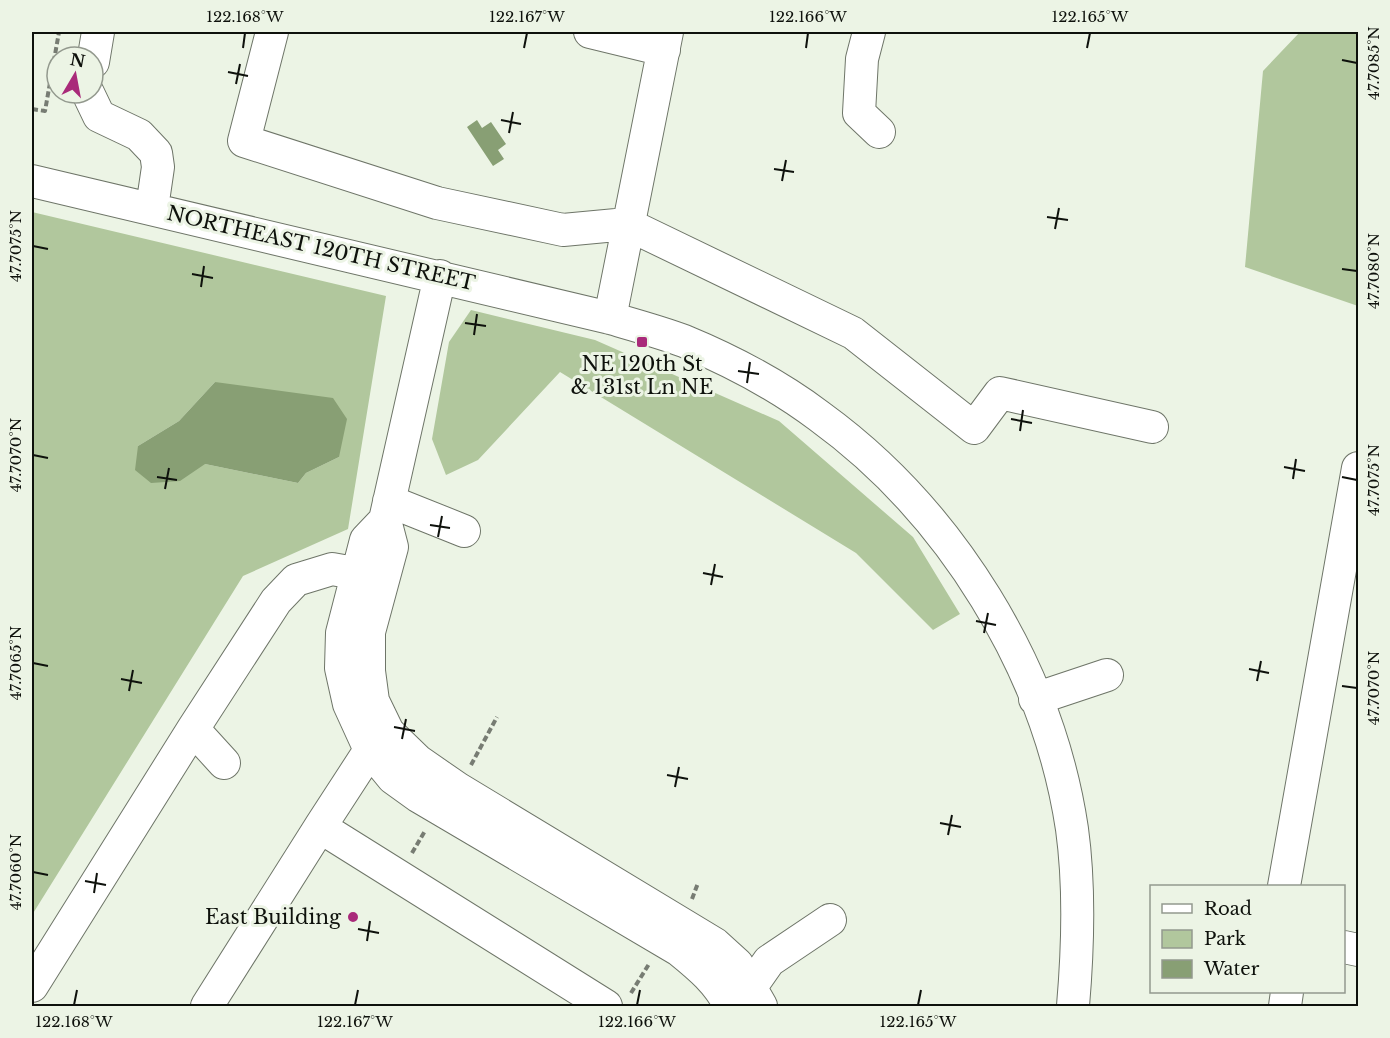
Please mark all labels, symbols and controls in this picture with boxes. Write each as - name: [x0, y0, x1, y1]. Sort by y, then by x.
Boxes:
- text: 122.168°W: [206, 7, 284, 26]
- text: 122.167°W: [489, 7, 565, 26]
- text: 122.166°W: [769, 7, 847, 26]
- text: 122.165°W: [1052, 7, 1129, 26]
- text: 47.7085°N: [1364, 26, 1383, 100]
- north arrow: [45, 45, 105, 105]
- text: N: [68, 49, 87, 71]
- street label: NORTHEAST 120TH STREET: [164, 201, 478, 295]
- text: 47.7075°N: [6, 210, 25, 282]
- text: 47.7080°N: [1364, 233, 1383, 309]
- marker: NE 120th St & 131st Ln NE: [635, 335, 649, 349]
- place label: NE 120th St & 131st Ln NE: [571, 352, 713, 399]
- text: 47.7070°N: [6, 418, 25, 492]
- text: 47.7075°N: [1364, 444, 1383, 516]
- text: 47.7065°N: [6, 626, 25, 700]
- text: 47.7070°N: [1364, 651, 1383, 725]
- text: 47.7060°N: [6, 834, 25, 910]
- legend: [1150, 885, 1345, 993]
- text: Road: [1204, 898, 1252, 920]
- place label: East Building: [205, 905, 342, 929]
- marker: East Building: [346, 910, 360, 924]
- text: Park: [1204, 928, 1246, 950]
- text: Water: [1203, 958, 1260, 980]
- text: 122.168°W: [35, 1012, 113, 1031]
- text: 122.167°W: [317, 1012, 393, 1031]
- text: 122.166°W: [598, 1012, 676, 1031]
- text: 122.165°W: [880, 1012, 957, 1031]

